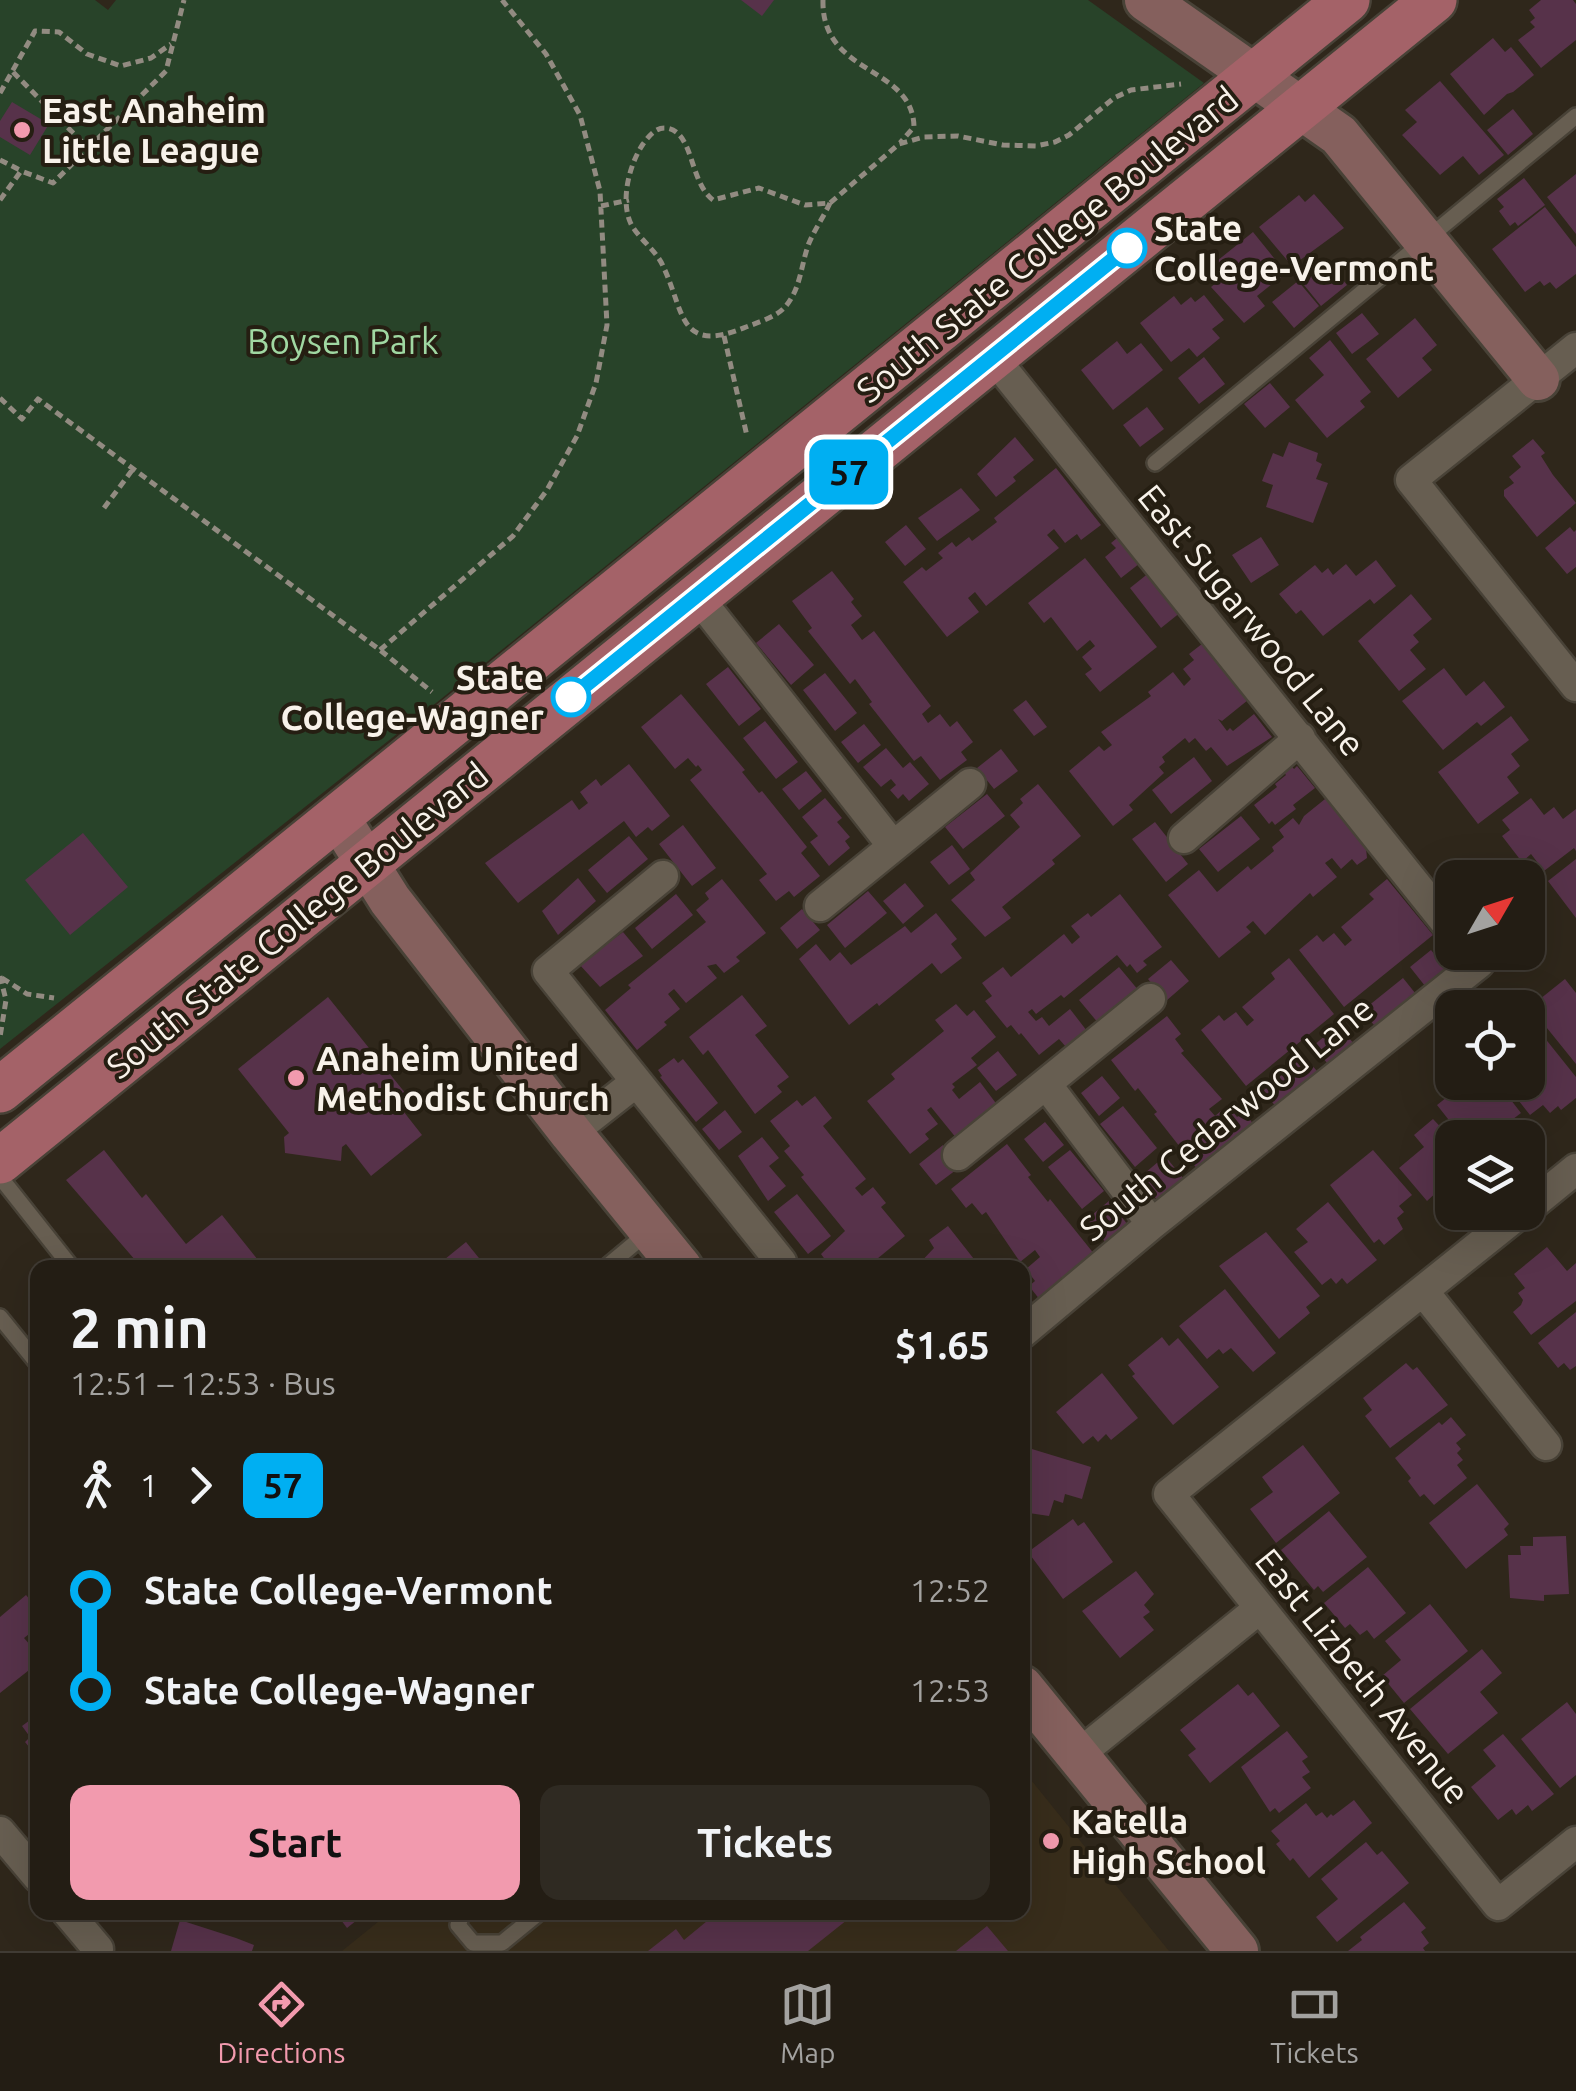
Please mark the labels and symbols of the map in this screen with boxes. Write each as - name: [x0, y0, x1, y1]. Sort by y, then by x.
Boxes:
- street label: South State College Boulevard: [848, 78, 1246, 410]
- place label: East Anaheim Little League: [42, 90, 266, 170]
- marker: East Anaheim Little League: [11, 119, 33, 141]
- place label: State College-Vermont: [1154, 208, 1434, 288]
- marker: State College-Vermont: [1108, 229, 1146, 267]
- park label: Boysen Park: [247, 321, 439, 361]
- line badge: 57: [804, 440, 894, 504]
- street label: East Sugarwood Lane: [1131, 477, 1373, 763]
- place label: State College-Wagner: [281, 657, 545, 737]
- marker: State College-Wagner: [552, 678, 590, 716]
- street label: South State College Boulevard: [98, 754, 496, 1086]
- north arrow: [1435, 860, 1545, 970]
- street label: South Cedarwood Lane: [1071, 987, 1381, 1249]
- place label: Anaheim United Methodist Church: [316, 1038, 610, 1118]
- marker: Anaheim United Methodist Church: [285, 1067, 307, 1089]
- street label: East Lizbeth Avenue: [1248, 1540, 1478, 1812]
- place label: Katella High School: [1071, 1801, 1266, 1881]
- marker: Katella High School: [1040, 1830, 1062, 1852]

